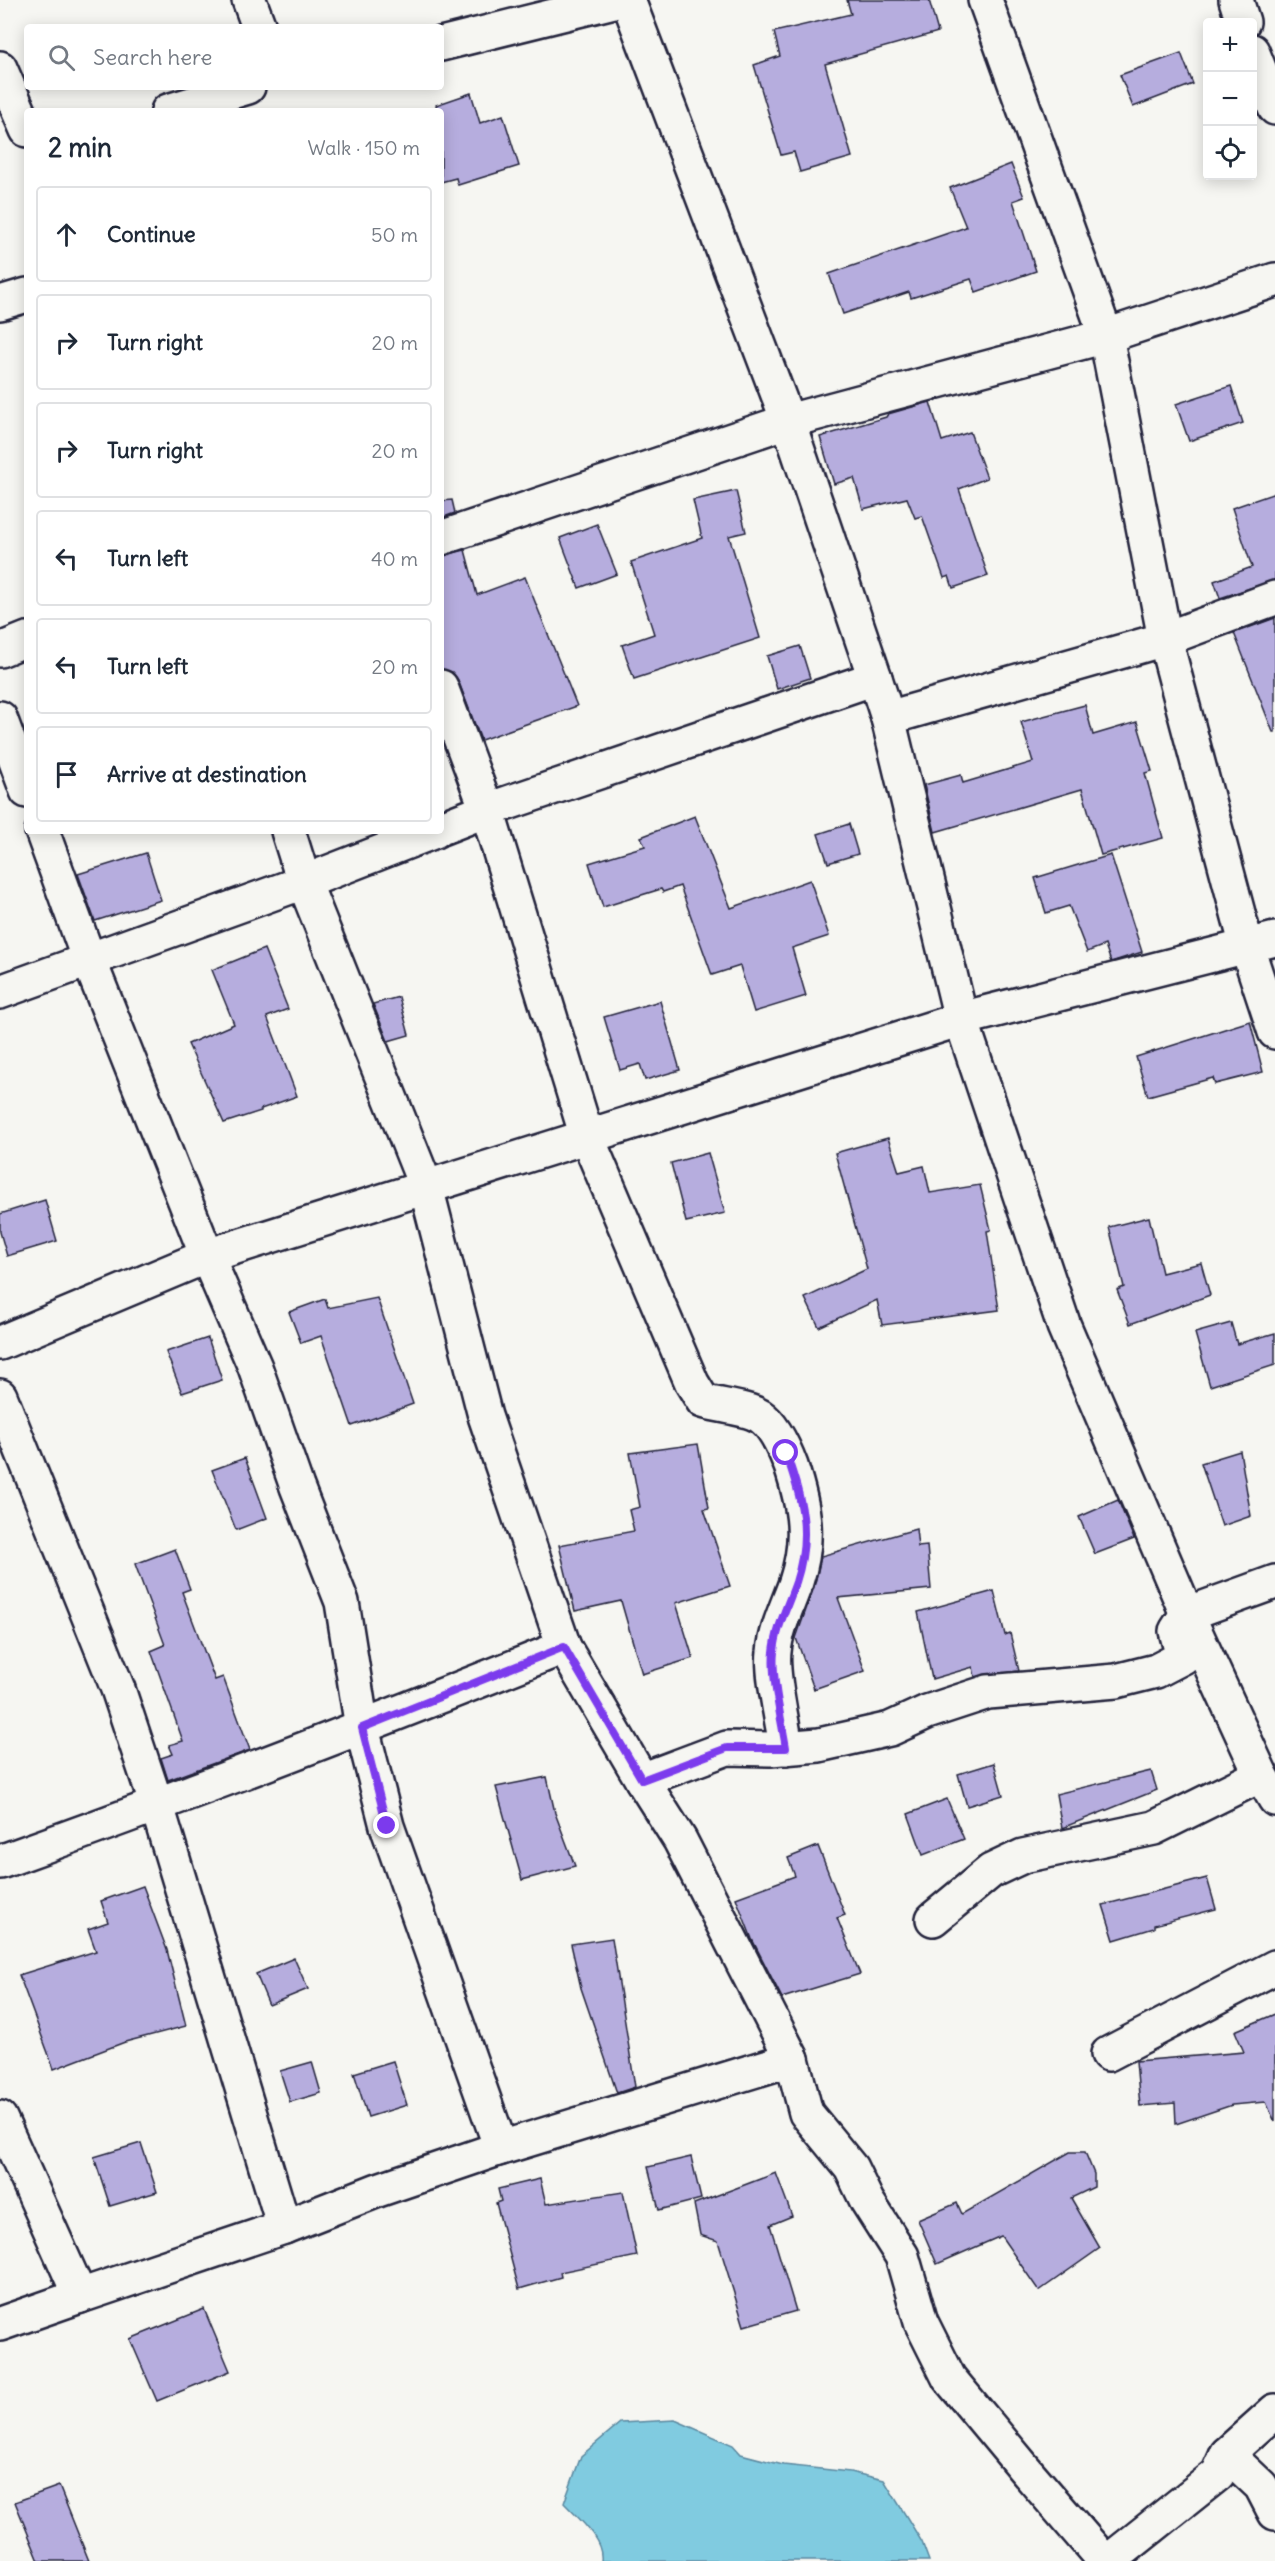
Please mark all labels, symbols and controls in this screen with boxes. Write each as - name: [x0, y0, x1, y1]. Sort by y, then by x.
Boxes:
- map controls: [1203, 18, 1257, 180]
- button: +: [1203, 18, 1257, 72]
- search box: [24, 24, 444, 90]
- icon: search: [45, 41, 78, 74]
- text: Search here: [93, 43, 212, 71]
- button: −: [1203, 72, 1257, 126]
- button: locate: [1203, 126, 1257, 180]
- text: 2 min: [48, 131, 112, 164]
- text: Walk · 150 m: [308, 135, 420, 160]
- icon: ahead: [50, 218, 83, 251]
- text: Continue: [107, 220, 196, 248]
- text: 50 m: [371, 222, 418, 247]
- icon: right: [50, 326, 83, 359]
- text: Turn right: [107, 328, 203, 356]
- text: 20 m: [372, 330, 418, 355]
- icon: right: [50, 434, 83, 467]
- text: Turn right: [107, 436, 203, 464]
- text: 20 m: [372, 438, 418, 463]
- icon: left: [50, 542, 83, 575]
- text: Turn left: [107, 544, 188, 572]
- text: 40 m: [371, 546, 418, 571]
- icon: left: [50, 650, 83, 683]
- text: Turn left: [107, 652, 188, 680]
- text: 20 m: [372, 654, 418, 679]
- icon: arrive: [50, 758, 83, 791]
- text: Arrive at destination: [107, 760, 307, 788]
- route start: [772, 1439, 798, 1465]
- route end: [373, 1812, 399, 1838]

